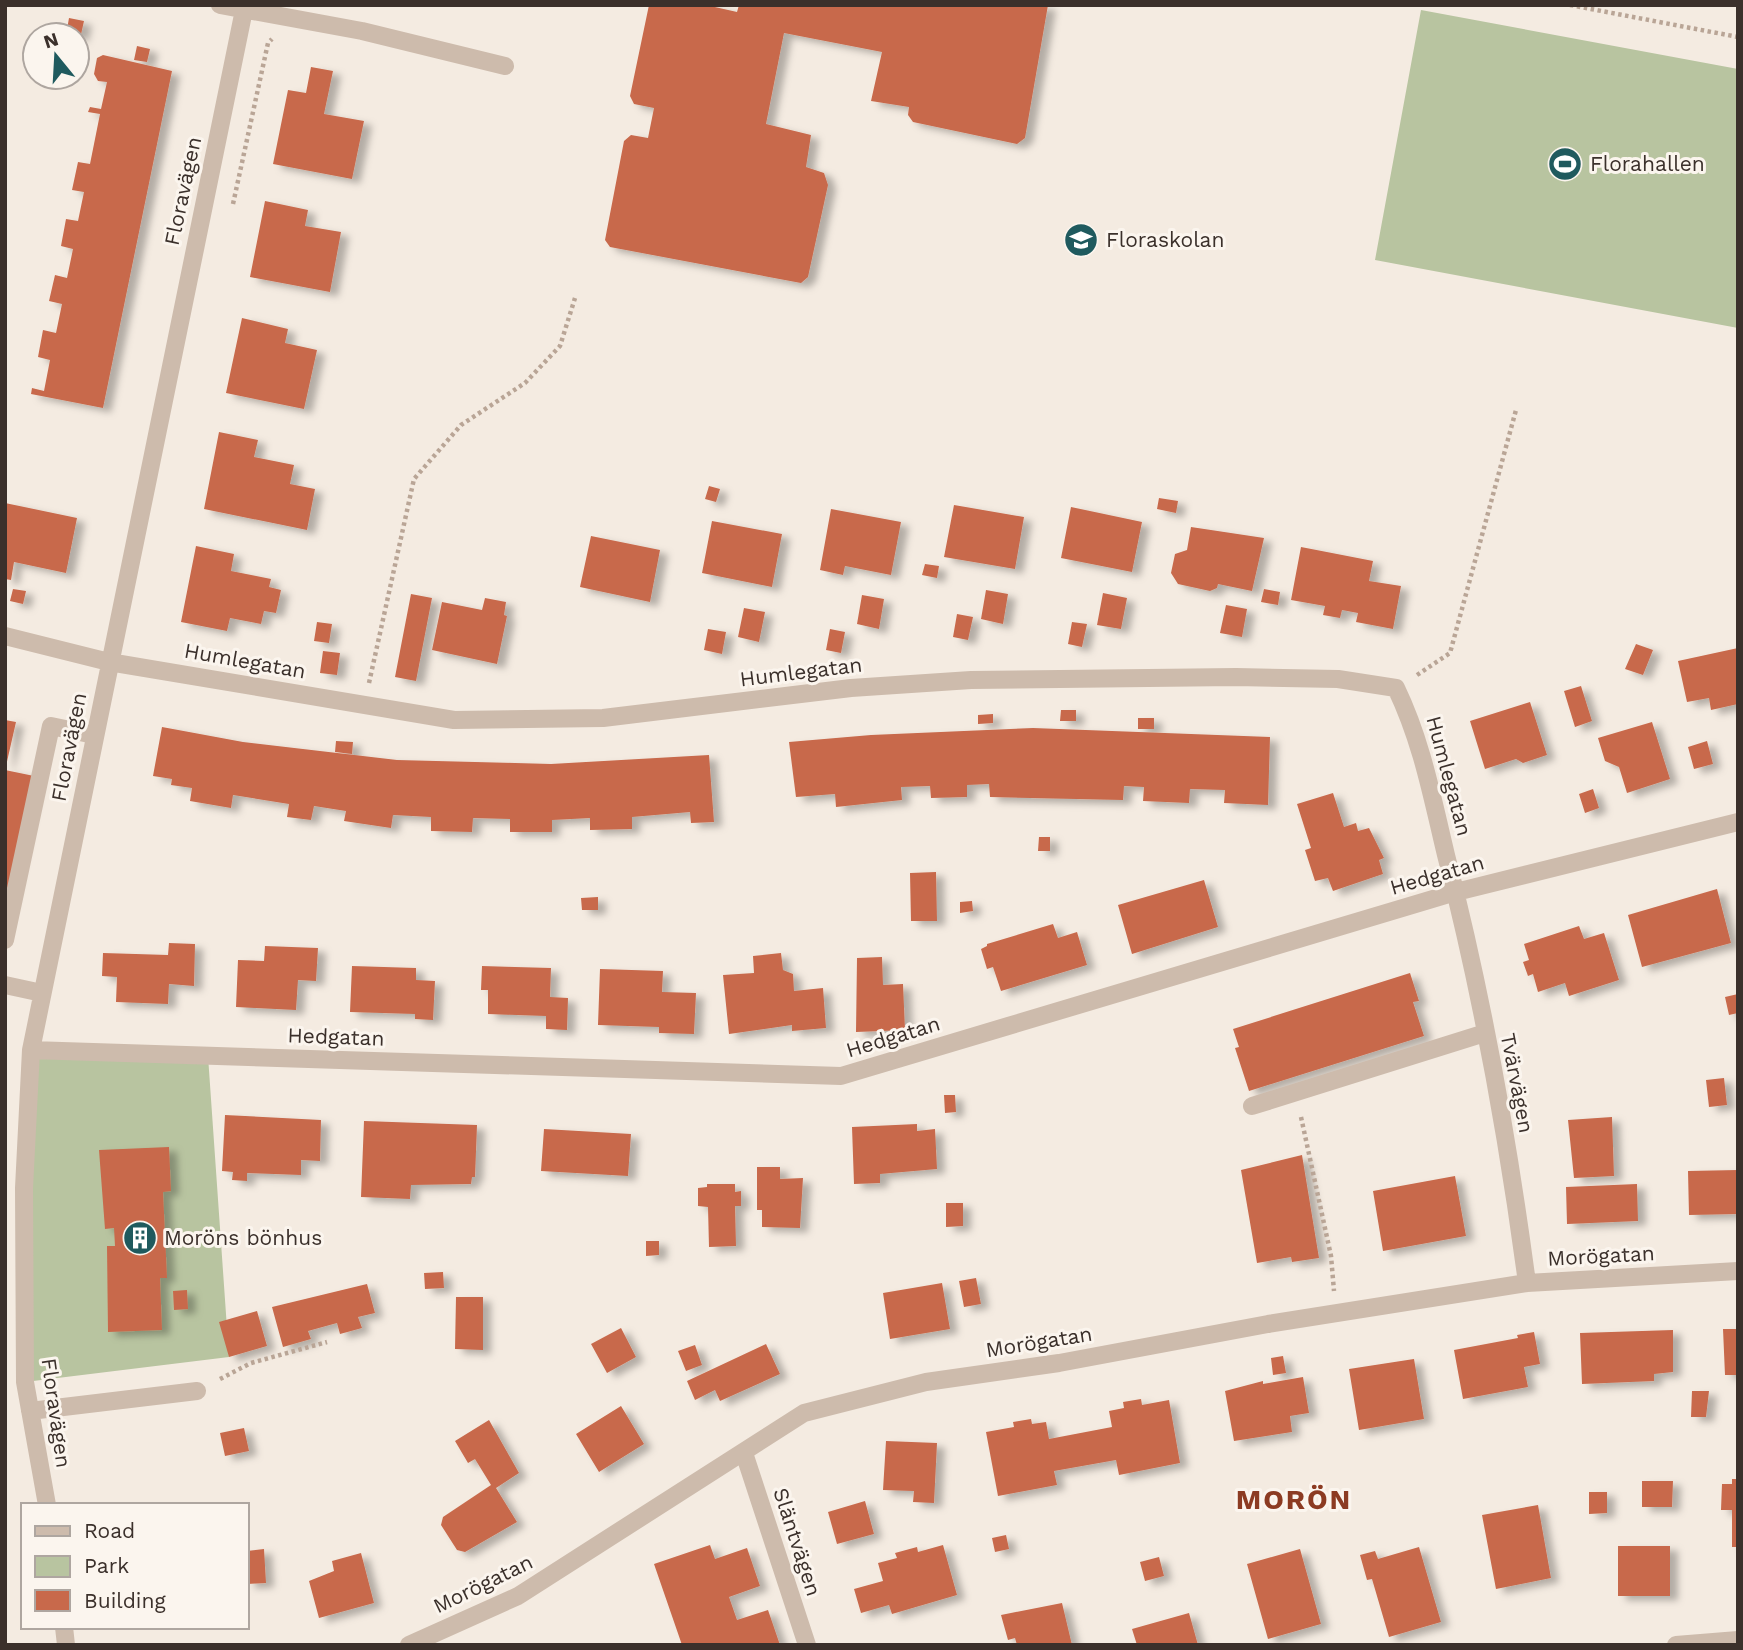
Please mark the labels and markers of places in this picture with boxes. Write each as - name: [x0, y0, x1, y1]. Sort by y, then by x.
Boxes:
- sports icon: Florahallen: [1546, 145, 1584, 183]
- place label: Florahallen: [1590, 151, 1705, 176]
- school or university icon: Floraskolan: [1062, 221, 1100, 259]
- place label: Floraskolan: [1106, 227, 1225, 252]
- building icon: Moröns bönhus: [121, 1219, 159, 1257]
- place label: Moröns bönhus: [164, 1225, 322, 1250]

